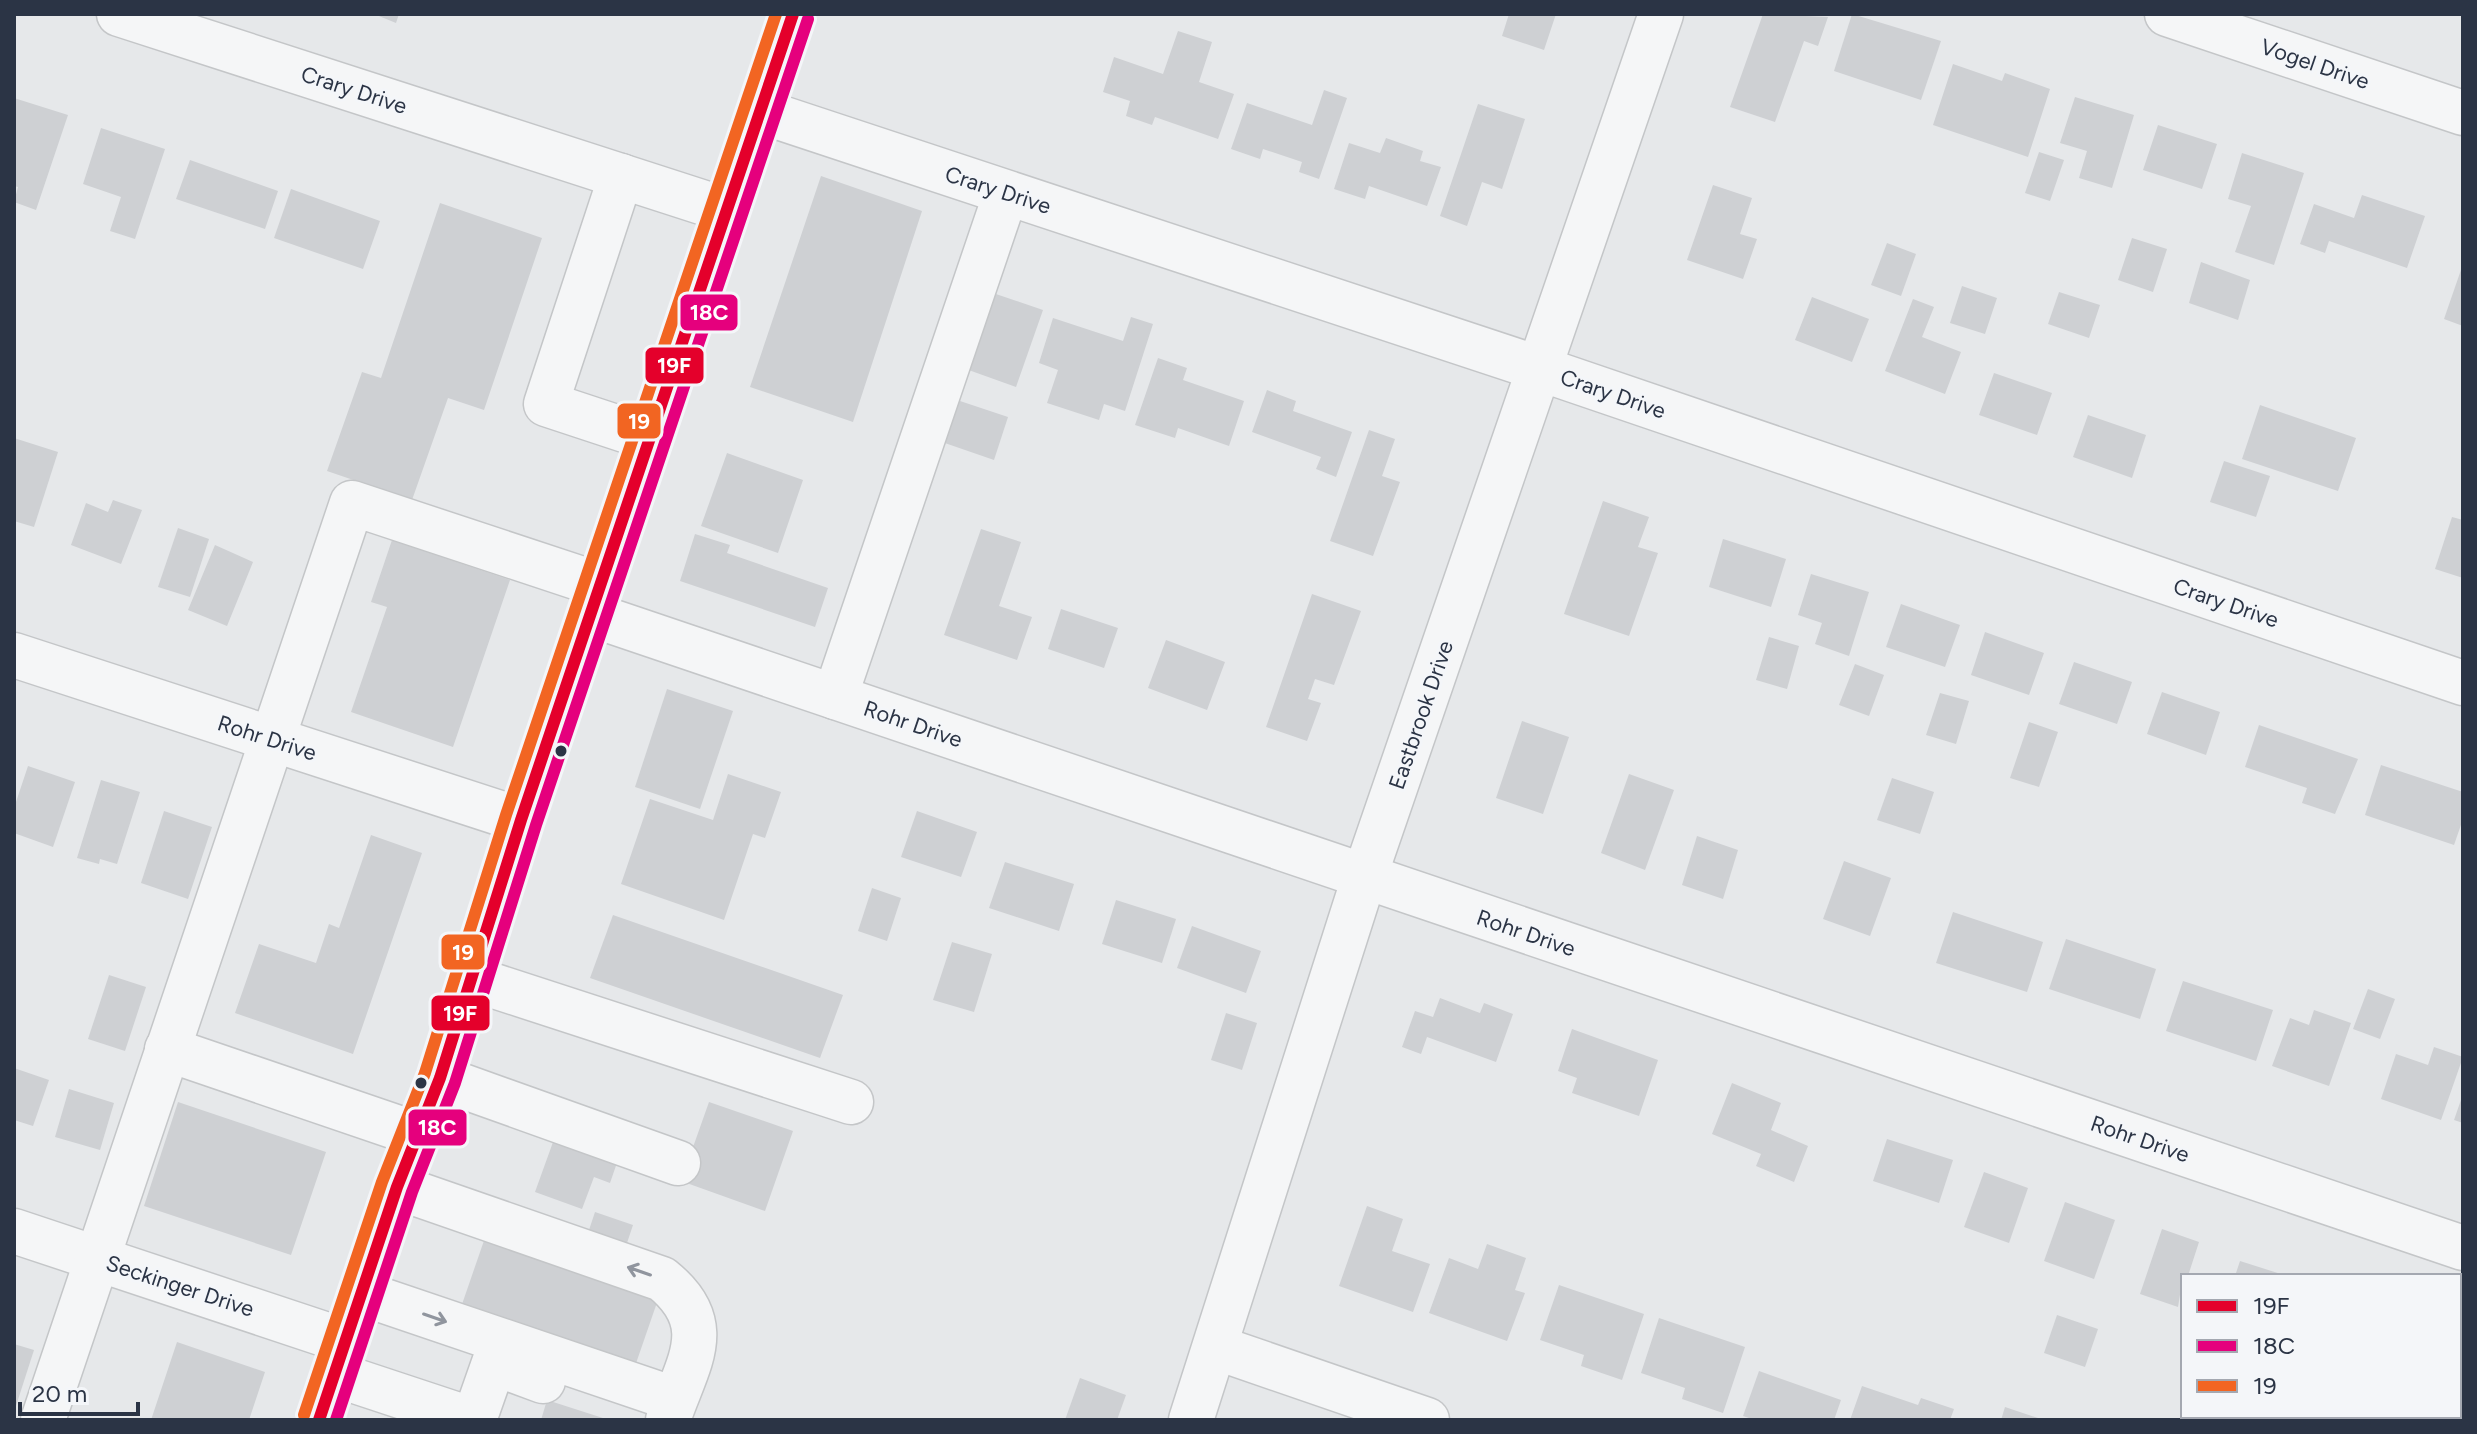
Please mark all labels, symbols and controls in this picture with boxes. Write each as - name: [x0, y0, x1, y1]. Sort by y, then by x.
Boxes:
- street label: Vogel Drive: [2257, 33, 2373, 95]
- street label: Crary Drive: [298, 60, 410, 120]
- street label: Crary Drive: [942, 160, 1054, 220]
- line badge: 18C: [679, 293, 739, 332]
- text: 18C: [690, 299, 728, 326]
- line badge: 19F: [644, 346, 705, 385]
- text: 19F: [657, 352, 691, 379]
- street label: Crary Drive: [1557, 363, 1669, 425]
- line badge: 19: [616, 402, 662, 440]
- text: 19: [628, 408, 650, 435]
- street label: Crary Drive: [2170, 572, 2282, 634]
- street label: Eastbrook Drive: [1383, 637, 1459, 793]
- street label: Rohr Drive: [860, 695, 966, 753]
- street label: Rohr Drive: [214, 709, 320, 767]
- unlabelled marker: [553, 743, 569, 759]
- street label: Rohr Drive: [1473, 904, 1579, 962]
- line badge: 19: [440, 933, 486, 971]
- text: 19: [452, 939, 474, 966]
- line badge: 19F: [430, 994, 491, 1032]
- text: 19F: [443, 1000, 477, 1027]
- unlabelled marker: [413, 1075, 429, 1091]
- line badge: 18C: [407, 1108, 468, 1147]
- street label: Rohr Drive: [2087, 1110, 2193, 1168]
- text: 18C: [418, 1114, 456, 1141]
- street label: Seckinger Drive: [103, 1249, 257, 1323]
- one-way arrow: [626, 1262, 651, 1277]
- legend: [2181, 1274, 2461, 1418]
- text: 19F: [2253, 1291, 2290, 1320]
- one-way arrow: [422, 1311, 447, 1326]
- text: 18C: [2253, 1331, 2295, 1360]
- scale bar: [20, 1366, 138, 1416]
- text: 19: [2253, 1371, 2277, 1400]
- text: 20 m: [32, 1379, 87, 1408]

